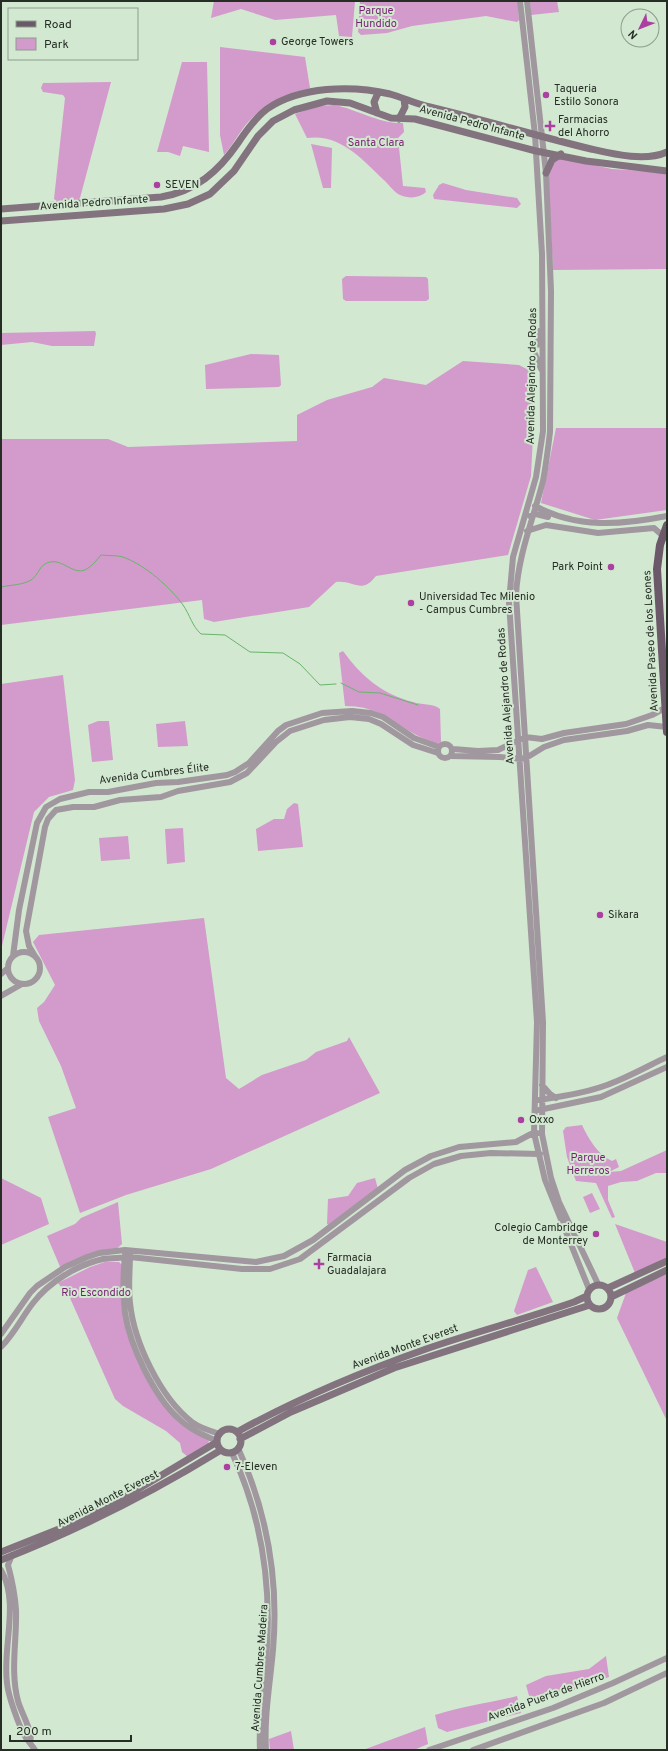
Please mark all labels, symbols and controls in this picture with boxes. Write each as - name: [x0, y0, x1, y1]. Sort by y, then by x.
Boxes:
- park label: Parque Hundido: [355, 4, 397, 31]
- legend: [8, 8, 138, 60]
- north arrow: [620, 8, 660, 48]
- text: Road: [44, 17, 72, 33]
- text: N: [626, 26, 641, 42]
- place label: George Towers: [281, 35, 354, 49]
- text: Park: [44, 37, 69, 53]
- marker: George Towers: [268, 37, 278, 47]
- place label: Taqueria Estilo Sonora: [554, 82, 619, 109]
- marker: Taqueria Estilo Sonora: [541, 90, 551, 100]
- street label: Avenida Pedro Infante: [418, 102, 526, 144]
- place label: Farmacias del Ahorro: [558, 113, 609, 140]
- marker: Farmacias del Ahorro: [545, 121, 555, 131]
- park label: Santa Clara: [348, 136, 405, 150]
- place label: SEVEN: [165, 178, 199, 192]
- marker: SEVEN: [152, 180, 162, 190]
- street label: Avenida Pedro Infante: [39, 192, 149, 214]
- street label: Avenida Alejandro de Rodas: [524, 307, 540, 445]
- place label: Park Point: [552, 560, 603, 574]
- marker: Park Point: [606, 562, 616, 572]
- street label: Avenida Paseo de los Leones: [640, 570, 662, 712]
- place label: Universidad Tec Milenio - Campus Cumbres: [419, 590, 535, 617]
- marker: Universidad Tec Milenio - Campus Cumbres: [406, 598, 416, 608]
- street label: Avenida Alejandro de Rodas: [494, 627, 518, 765]
- street label: Avenida Cumbres Élite: [98, 759, 210, 788]
- place label: Sikara: [608, 908, 639, 922]
- marker: Sikara: [595, 910, 605, 920]
- place label: Oxxo: [529, 1113, 554, 1127]
- marker: Oxxo: [516, 1115, 526, 1125]
- park label: Parque Herreros: [566, 1151, 610, 1178]
- place label: Colegio Cambridge de Monterrey: [494, 1221, 588, 1248]
- marker: Colegio Cambridge de Monterrey: [591, 1229, 601, 1239]
- place label: Farmacia Guadalajara: [327, 1251, 387, 1278]
- marker: Farmacia Guadalajara: [314, 1259, 324, 1269]
- park label: Rio Escondido: [61, 1286, 131, 1300]
- street label: Avenida Monte Everest: [350, 1321, 460, 1373]
- place label: 7-Eleven: [235, 1460, 277, 1474]
- marker: 7-Eleven: [222, 1462, 232, 1472]
- street label: Avenida Monte Everest: [55, 1467, 161, 1531]
- street label: Avenida Cumbres Madeira: [249, 1604, 271, 1732]
- street label: Avenida Puerta de Hierro: [486, 1669, 606, 1725]
- scale bar: [10, 1717, 131, 1743]
- text: 200 m: [16, 1724, 52, 1740]

